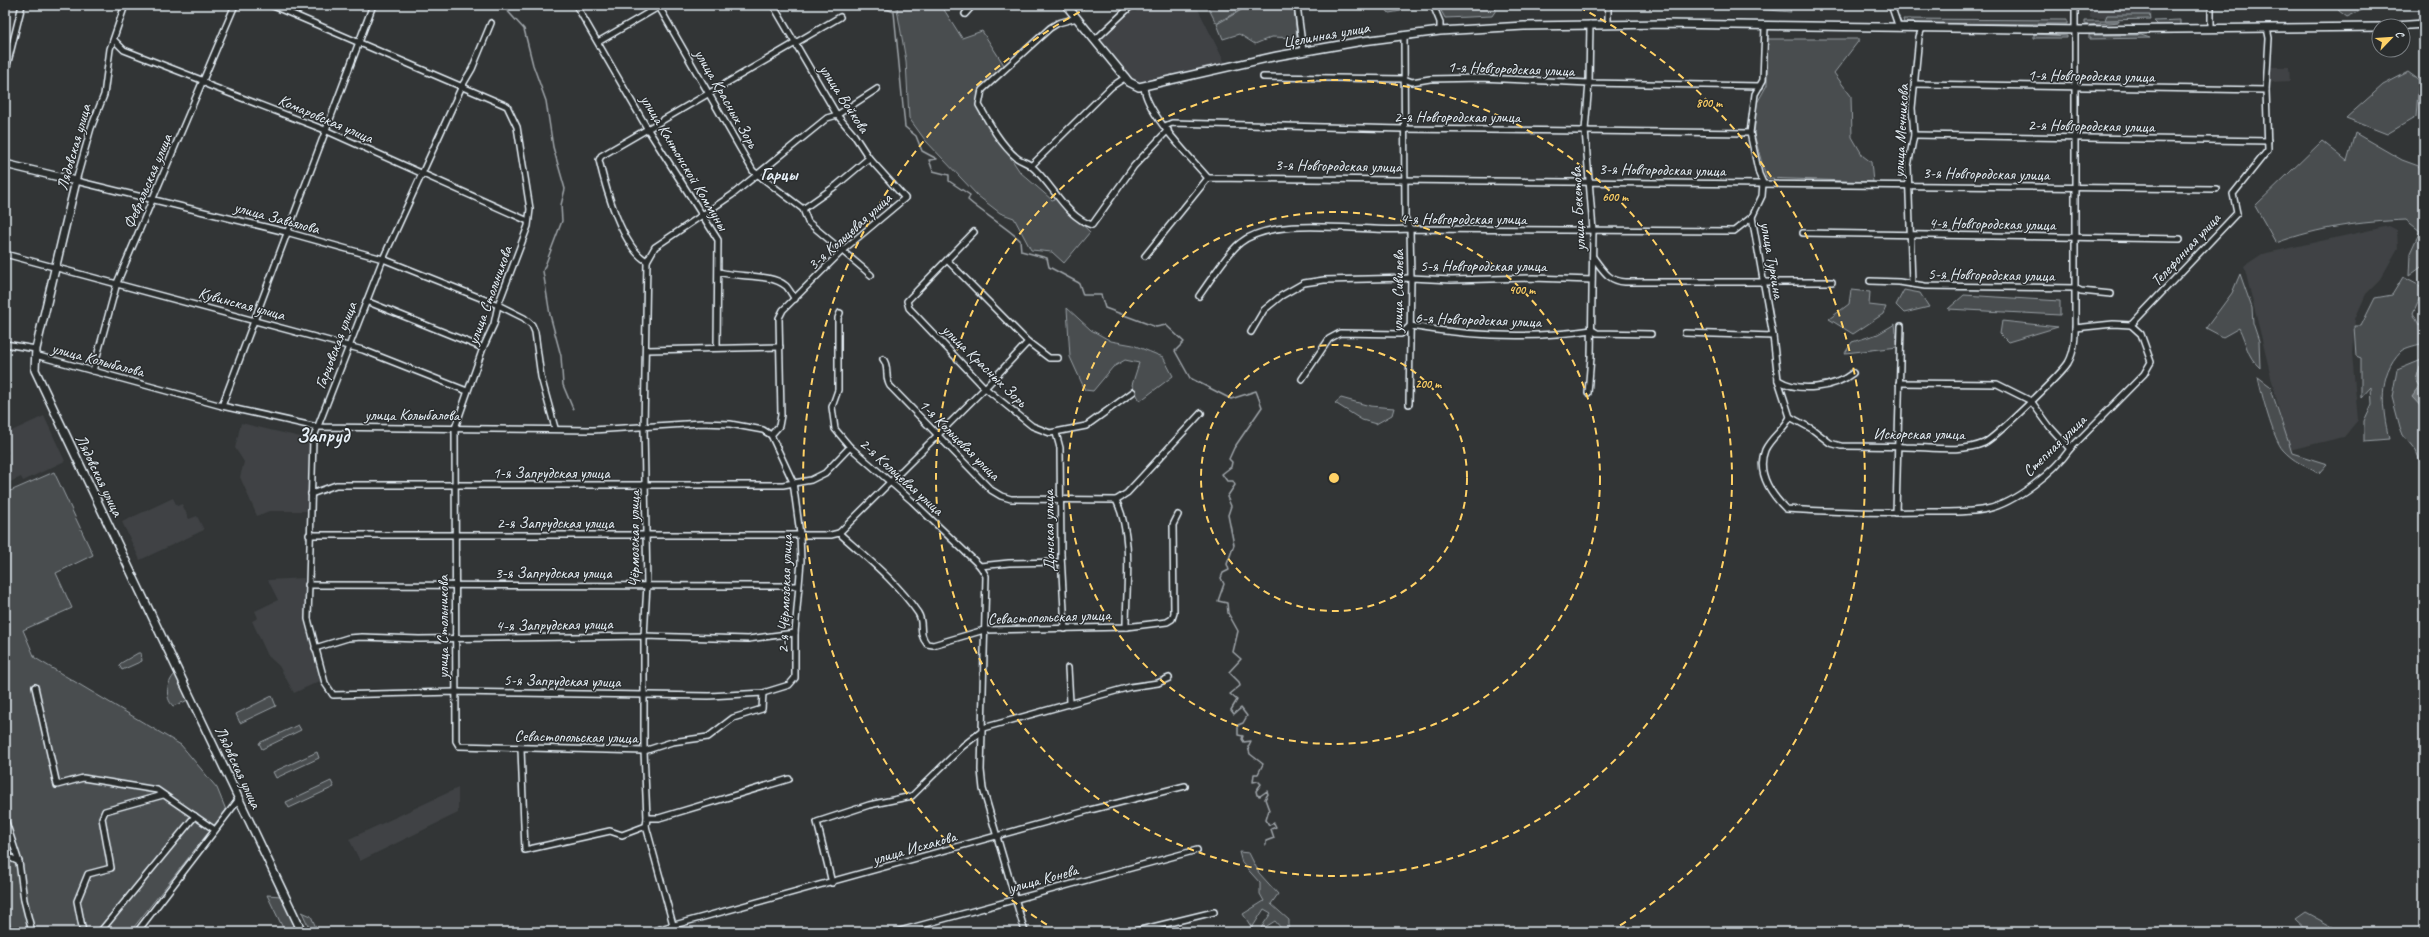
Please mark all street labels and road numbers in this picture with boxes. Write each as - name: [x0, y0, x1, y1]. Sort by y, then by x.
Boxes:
- street label: Целинная улица: [1281, 17, 1372, 52]
- street label: улица Красных Зорь: [689, 45, 763, 152]
- street label: 1-я Новгородская улица: [1447, 57, 1576, 81]
- street label: улица Войкова: [814, 60, 875, 138]
- street label: 1-я Новгородская улица: [2027, 65, 2156, 87]
- street label: улица Мечникова: [1889, 83, 1913, 179]
- street label: Комаровская улица: [275, 90, 378, 148]
- street label: улица Кантонской Коммуны: [635, 90, 733, 235]
- street label: Лядовская улица: [52, 101, 96, 193]
- street label: 2-я Новгородская улица: [1394, 107, 1522, 127]
- street label: 2-я Новгородская улица: [2027, 115, 2156, 137]
- street label: Февральская улица: [119, 130, 177, 232]
- street label: 3-я Новгородская улица: [1274, 155, 1403, 177]
- street label: 3-я Новгородская улица: [1598, 159, 1727, 181]
- street label: 3-я Новгородская улица: [1922, 163, 2051, 185]
- street label: улица Бекетова: [1566, 165, 1590, 253]
- street label: 3-я Кольцевая улица: [803, 188, 897, 275]
- street label: улица Завьялова: [231, 197, 323, 239]
- street label: Телефонная улица: [2147, 208, 2226, 291]
- street label: 4-я Новгородская улица: [1400, 209, 1528, 229]
- street label: 4-я Новгородская улица: [1928, 213, 2057, 235]
- street label: улица Туркина: [1755, 219, 1789, 302]
- street label: улица Стольникова: [463, 242, 517, 348]
- street label: улица Сивилева: [1387, 249, 1409, 334]
- street label: 5-я Новгородская улица: [1420, 256, 1548, 276]
- street label: 5-я Новгородская улица: [1927, 264, 2056, 286]
- street label: Кувинская улица: [196, 283, 288, 325]
- street label: Гарцовская улица: [310, 298, 362, 392]
- street label: 6-я Новгородская улица: [1414, 308, 1543, 332]
- street label: улица Красных Зорь: [937, 319, 1032, 412]
- street label: улица Колыбалова: [48, 338, 147, 382]
- street label: 1-я Кольцевая улица: [915, 395, 1005, 486]
- street label: улица Колыбалова: [364, 405, 461, 425]
- street label: Степная улица: [2019, 409, 2092, 481]
- street label: Искорская улица: [1873, 424, 1966, 444]
- street label: Лядовская улица: [71, 431, 128, 521]
- street label: 2-я Кольцевая улица: [855, 434, 949, 521]
- street label: 1-я Запрудская улица: [492, 463, 611, 483]
- street label: Донская улица: [1038, 488, 1060, 572]
- street label: Чёрмозская улица: [624, 489, 644, 587]
- street label: 2-я Запрудская улица: [496, 513, 615, 533]
- street label: 2-я Чёрмозская улица: [773, 533, 797, 654]
- street label: 3-я Запрудская улица: [494, 563, 613, 583]
- street label: улица Стольникова: [433, 574, 453, 680]
- street label: Севастопольская улица: [987, 605, 1112, 629]
- street label: 4-я Запрудская улица: [495, 614, 614, 636]
- street label: 5-я Запрудская улица: [503, 670, 622, 692]
- street label: Лядовская улица: [210, 723, 266, 813]
- street label: Севастопольская улица: [514, 726, 639, 748]
- street label: улица Исхакова: [869, 826, 960, 870]
- street label: улица Конева: [1006, 860, 1081, 898]

